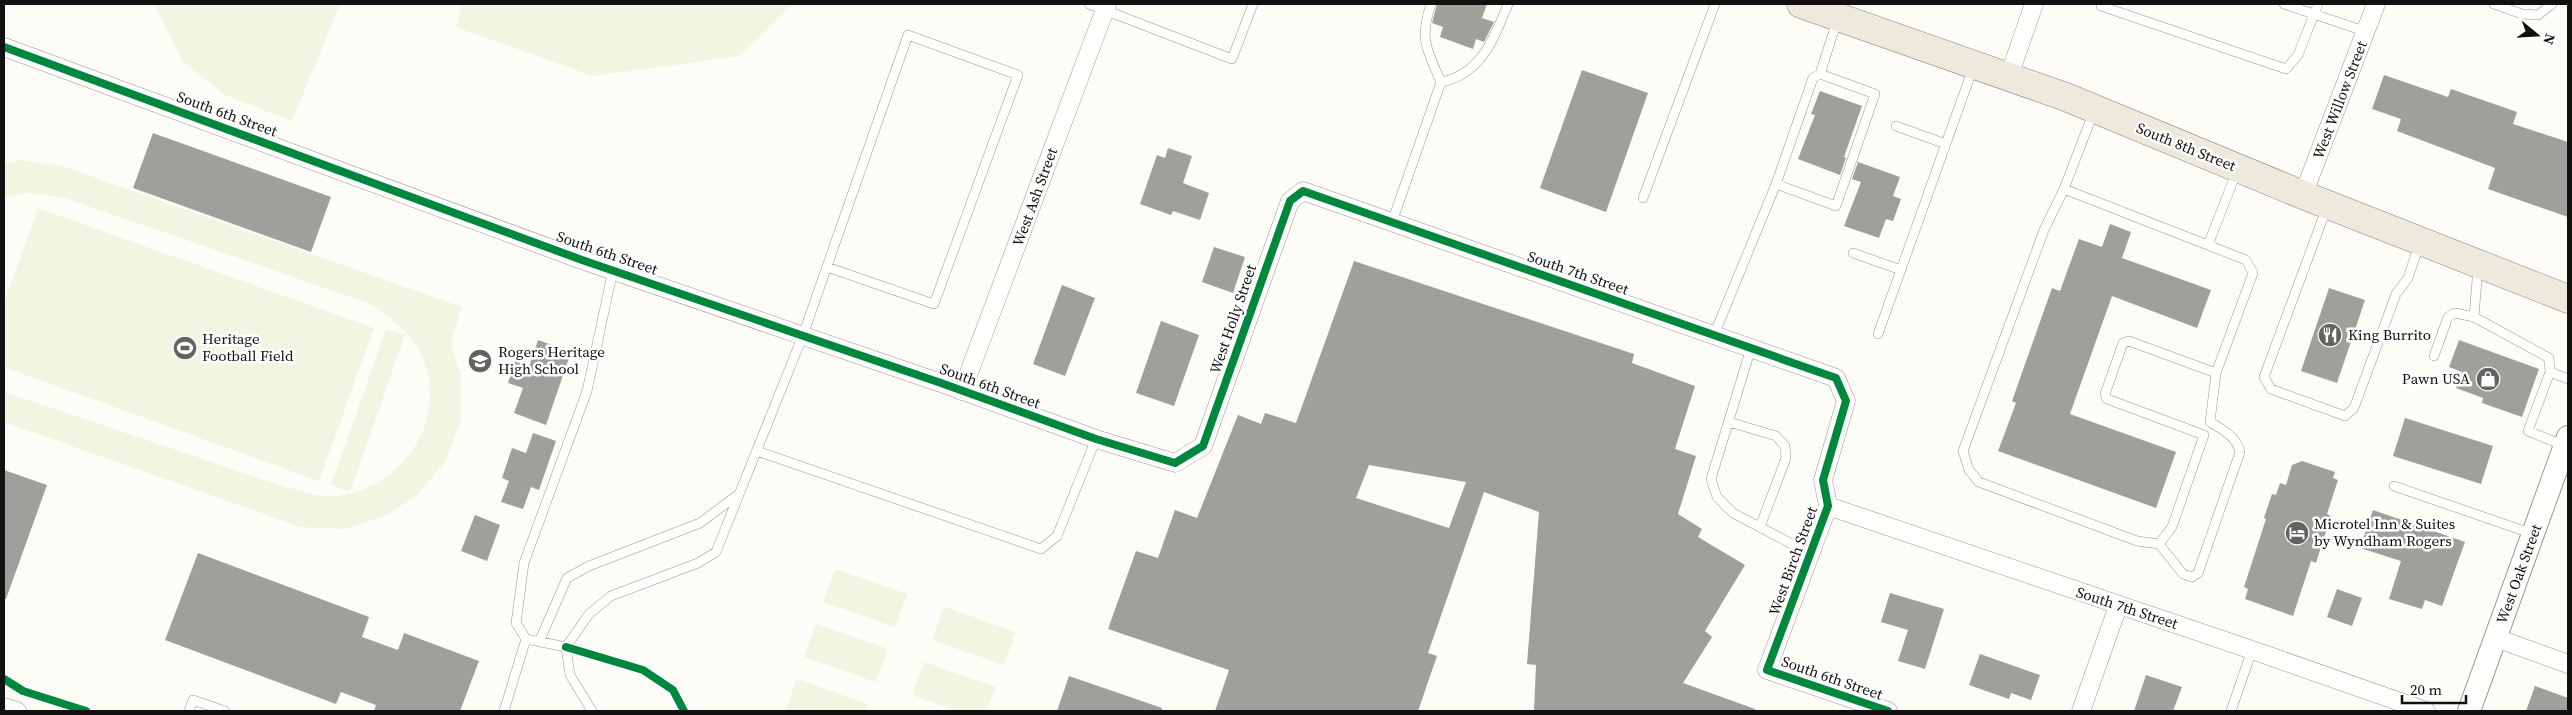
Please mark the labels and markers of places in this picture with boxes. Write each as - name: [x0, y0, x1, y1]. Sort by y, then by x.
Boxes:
- restaurant icon: King Burrito: [2317, 322, 2343, 348]
- place label: King Burrito: [2348, 324, 2431, 345]
- place label: Heritage Football Field: [202, 328, 294, 366]
- sports icon: Heritage Football Field: [172, 335, 198, 361]
- place label: Rogers Heritage High School: [498, 341, 605, 379]
- school or university icon: Rogers Heritage High School: [467, 348, 493, 374]
- shop icon: Pawn USA: [2475, 366, 2501, 392]
- place label: Pawn USA: [2402, 368, 2470, 389]
- place label: Microtel Inn & Suites by Wyndham Rogers: [2314, 513, 2455, 551]
- hotel icon: Microtel Inn & Suites by Wyndham Rogers: [2284, 520, 2310, 546]

